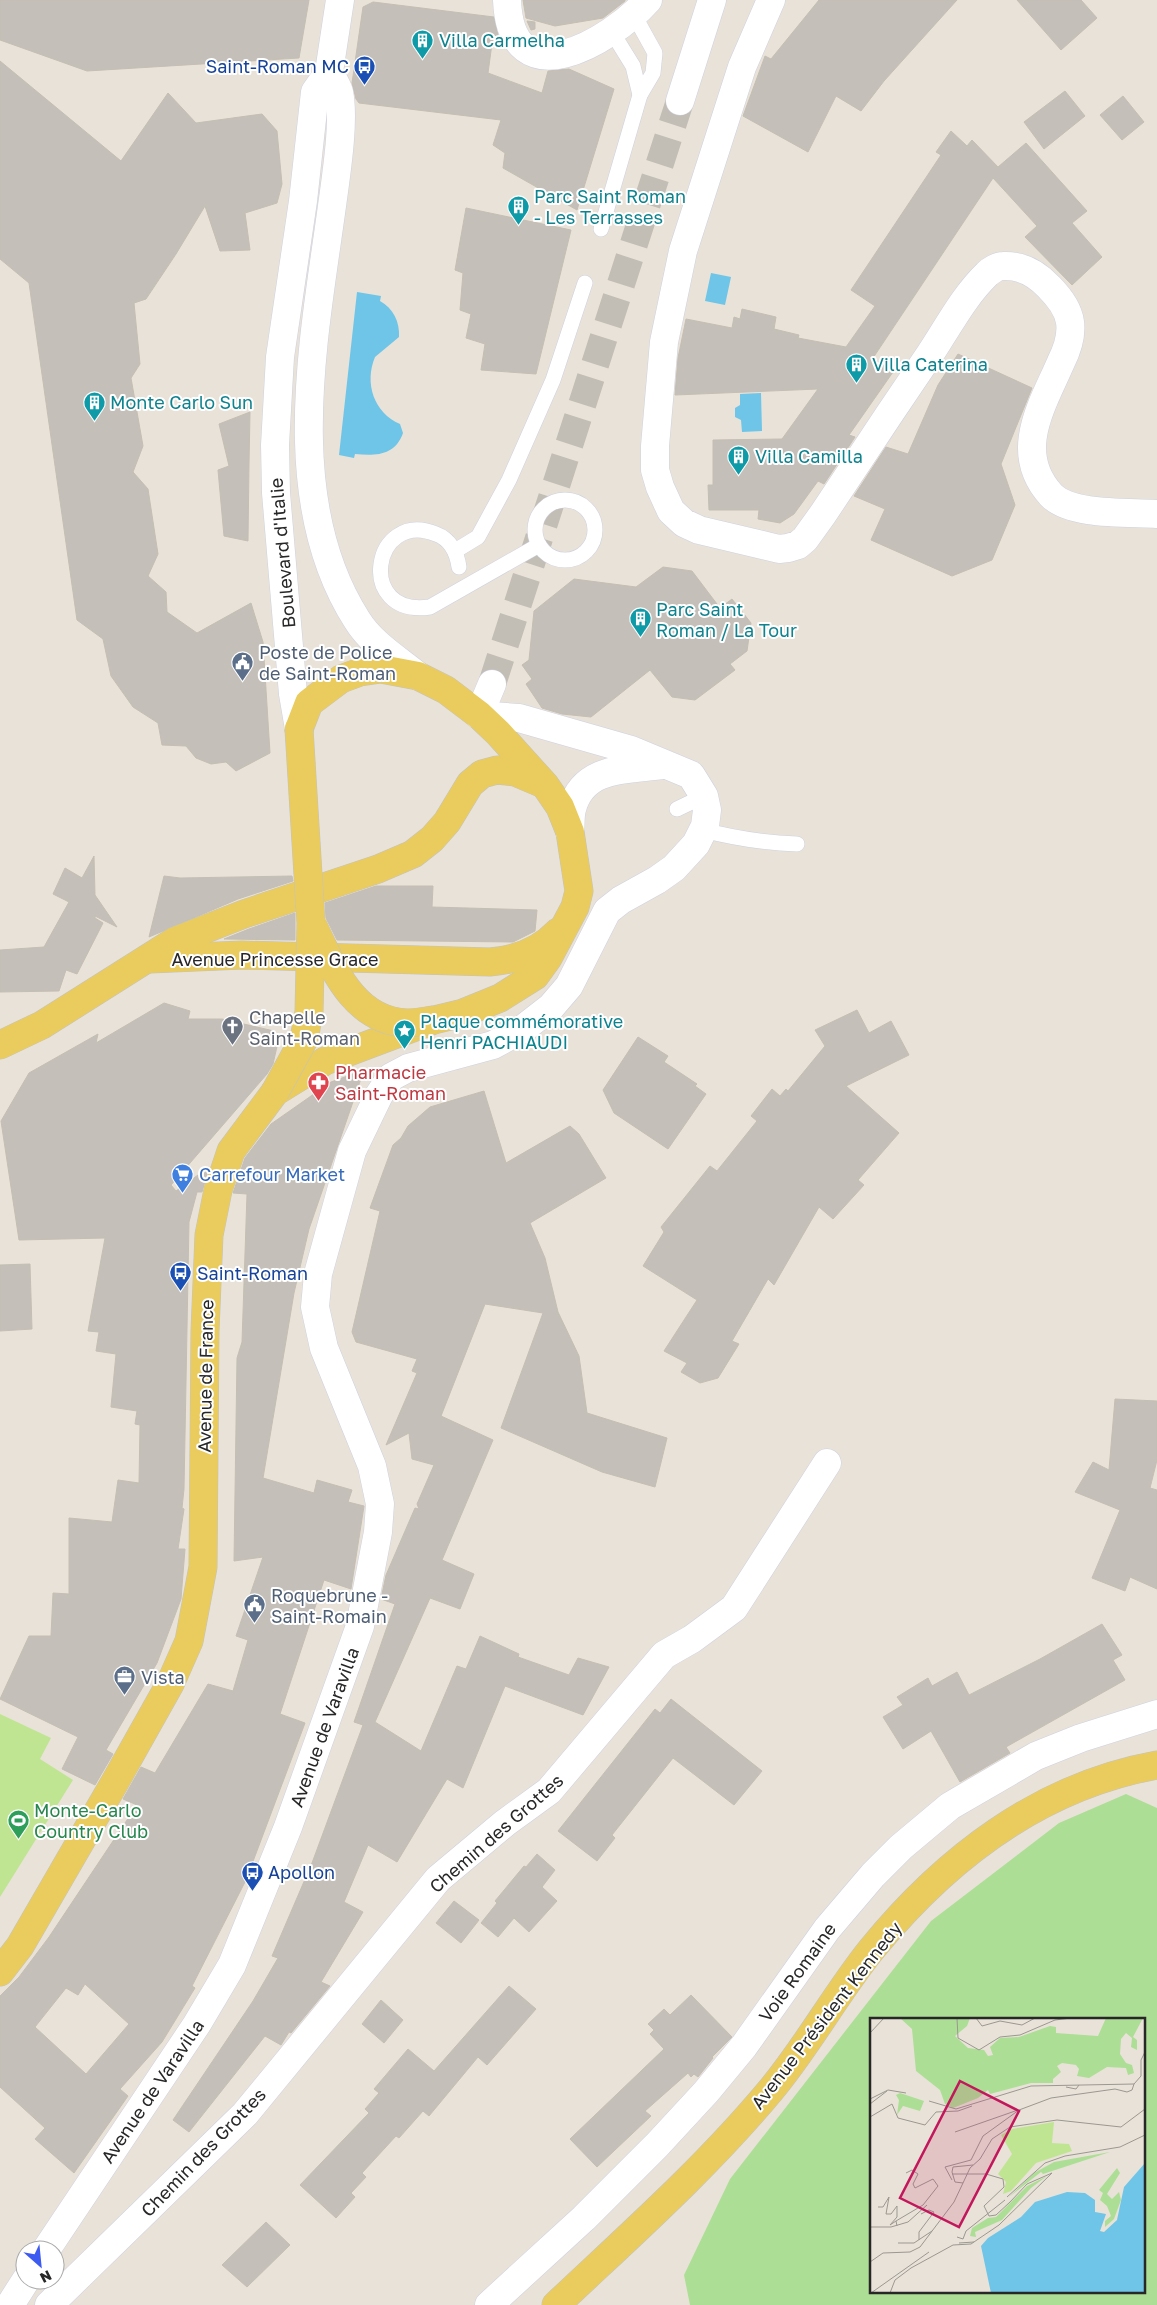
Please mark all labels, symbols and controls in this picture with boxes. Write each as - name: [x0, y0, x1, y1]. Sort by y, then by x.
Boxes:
- building icon: Villa Carmelha: [411, 28, 435, 59]
- place label: Villa Carmelha: [439, 29, 565, 51]
- bus stop icon: Saint-Roman MC: [353, 54, 377, 85]
- place label: Saint-Roman MC: [206, 55, 349, 77]
- place label: Parc Saint Roman - Les Terrasses: [534, 185, 686, 228]
- building icon: Parc Saint Roman - Les Terrasses: [506, 194, 530, 225]
- building icon: Villa Caterina: [844, 352, 868, 383]
- place label: Villa Caterina: [872, 353, 988, 375]
- building icon: Monte Carlo Sun: [82, 390, 106, 421]
- place label: Monte Carlo Sun: [110, 391, 253, 413]
- building icon: Villa Camilla: [727, 444, 751, 475]
- place label: Villa Camilla: [755, 445, 863, 467]
- street label: Boulevard d'Italie: [264, 477, 300, 629]
- place label: Parc Saint Roman / La Tour: [656, 598, 797, 641]
- building icon: Parc Saint Roman / La Tour: [628, 607, 652, 638]
- place label: Poste de Police de Saint-Roman: [259, 641, 396, 684]
- public building icon: Poste de Police de Saint-Roman: [231, 650, 255, 681]
- street label: Avenue Princesse Grace: [172, 948, 378, 970]
- place label: Chapelle Saint-Roman: [249, 1006, 360, 1049]
- place label: Plaque commémorative Henri PACHIAUDI: [420, 1010, 623, 1053]
- church icon: Chapelle Saint-Roman: [221, 1015, 245, 1046]
- place icon: Plaque commémorative Henri PACHIAUDI: [392, 1019, 416, 1050]
- place label: Pharmacie Saint-Roman: [335, 1061, 446, 1104]
- pharmacy icon: Pharmacie Saint-Roman: [307, 1070, 331, 1101]
- supermarket icon: Carrefour Market: [171, 1162, 195, 1193]
- place label: Carrefour Market: [199, 1163, 345, 1185]
- bus stop icon: Saint-Roman: [169, 1261, 193, 1292]
- place label: Saint-Roman: [197, 1262, 308, 1284]
- street label: Avenue de France: [193, 1299, 217, 1453]
- place label: Roquebrune - Saint-Romain: [271, 1584, 388, 1627]
- public building icon: Roquebrune - Saint-Romain: [243, 1593, 267, 1624]
- street label: Avenue de Varavilla: [285, 1644, 363, 1810]
- office icon: Vista: [113, 1665, 137, 1696]
- place label: Vista: [141, 1666, 185, 1688]
- street label: Chemin des Grottes: [425, 1769, 567, 1897]
- place label: Monte-Carlo Country Club: [34, 1799, 148, 1842]
- sports icon: Monte-Carlo Country Club: [6, 1808, 30, 1839]
- bus stop icon: Apollon: [240, 1860, 264, 1891]
- place label: Apollon: [268, 1861, 335, 1883]
- street label: Avenue Président Kennedy: [746, 1917, 906, 2113]
- street label: Voie Romaine: [754, 1918, 840, 2026]
- street label: Avenue de Varavilla: [96, 2015, 208, 2167]
- inset map: [870, 2018, 1144, 2292]
- street label: Chemin des Grottes: [136, 2083, 270, 2221]
- north arrow: [15, 2240, 65, 2290]
- text: N: [38, 2267, 55, 2287]

